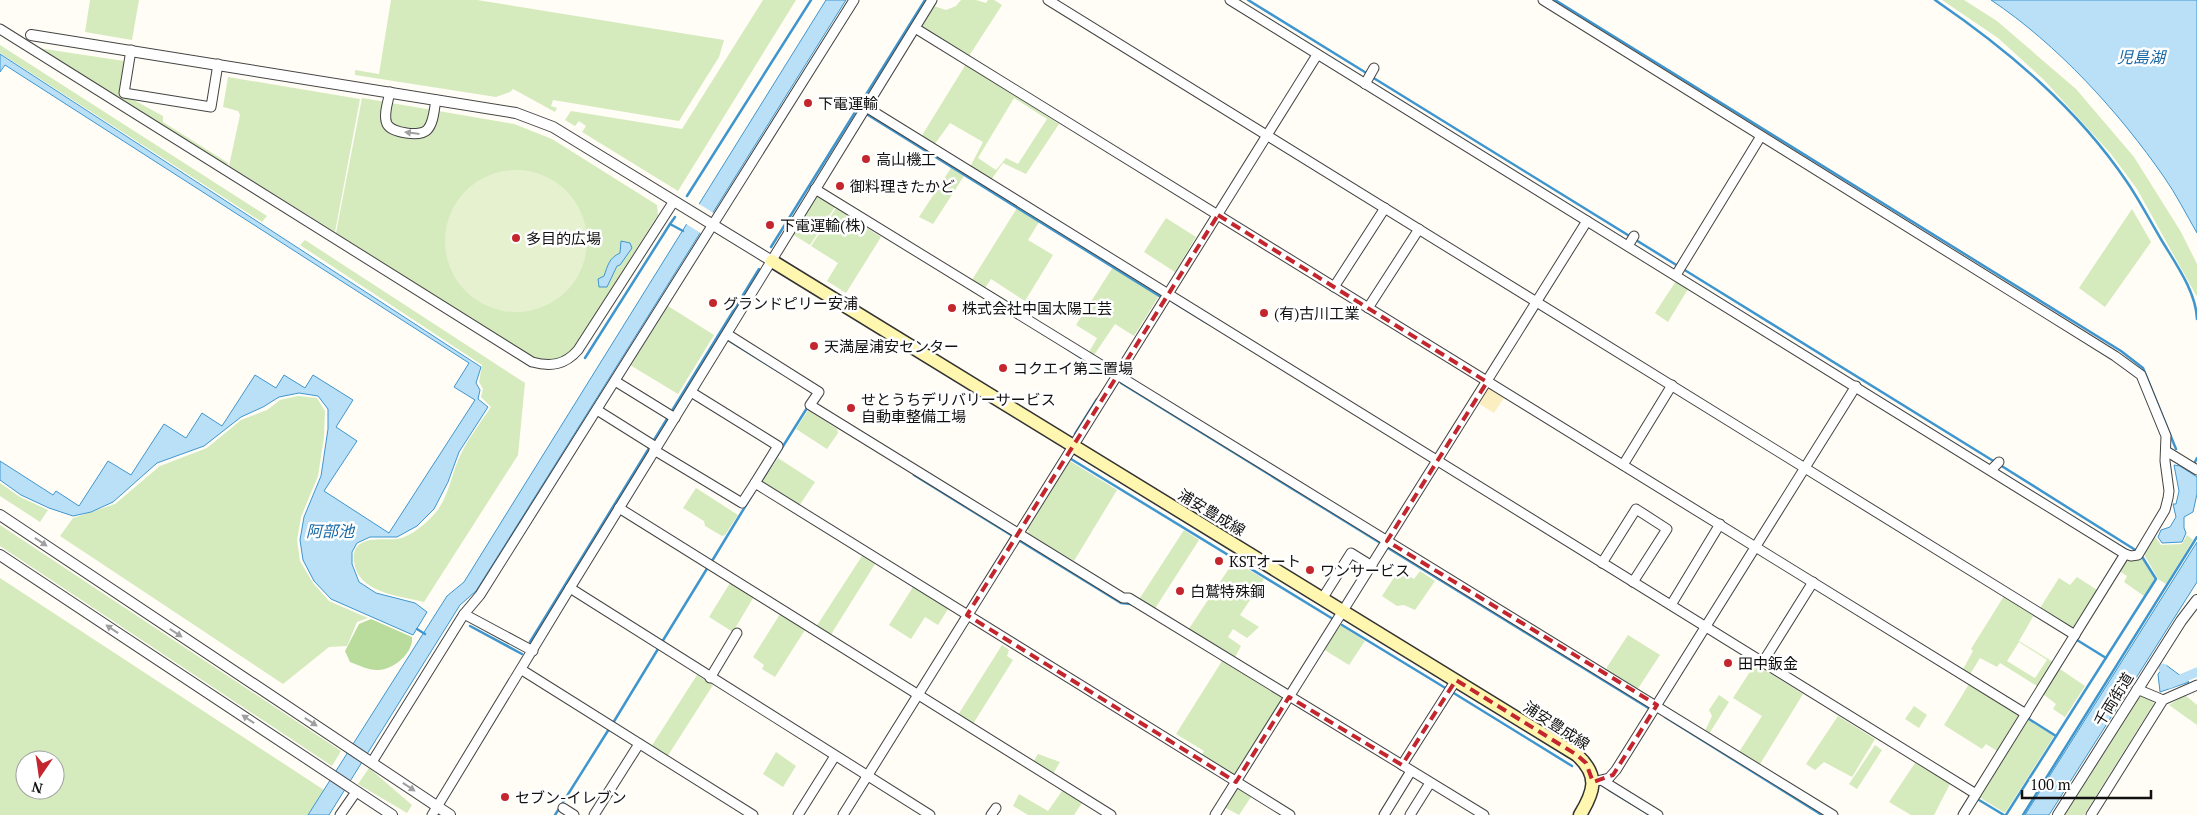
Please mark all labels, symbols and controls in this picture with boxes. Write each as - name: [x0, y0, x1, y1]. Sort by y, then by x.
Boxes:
- water label: 児島湖: [2117, 46, 2168, 68]
- place label: 下電運輸: [818, 93, 878, 113]
- marker: 下電運輸: [802, 97, 814, 109]
- one-way arrow: [403, 129, 419, 137]
- place label: 高山機工: [876, 149, 936, 169]
- marker: 高山機工: [860, 153, 872, 165]
- place label: 御料理きたかど: [850, 176, 955, 196]
- marker: 御料理きたかど: [834, 180, 846, 192]
- place label: 下電運輸(株): [780, 215, 865, 235]
- marker: 下電運輸(株): [764, 219, 776, 231]
- place label: 多目的広場: [526, 228, 601, 248]
- marker: 多目的広場: [510, 232, 522, 244]
- place label: グランドピリー安浦: [723, 293, 858, 313]
- marker: グランドピリー安浦: [707, 297, 719, 309]
- place label: 株式会社中国太陽工芸: [962, 298, 1112, 318]
- marker: 株式会社中国太陽工芸: [946, 302, 958, 314]
- place label: (有)古川工業: [1274, 303, 1359, 323]
- marker: (有)古川工業: [1258, 307, 1270, 319]
- place label: 天満屋浦安センター: [824, 336, 959, 356]
- marker: 天満屋浦安センター: [808, 340, 820, 352]
- place label: コクエイ第二置場: [1013, 358, 1133, 378]
- marker: コクエイ第二置場: [997, 362, 1009, 374]
- place label: せとうちデリバリーサービス 自動車整備工場: [861, 389, 1056, 426]
- marker: せとうちデリバリーサービス 自動車整備工場: [845, 402, 857, 414]
- street label: 浦安豊成線: [1175, 484, 1249, 540]
- water label: 阿部池: [306, 520, 356, 542]
- one-way arrow: [34, 538, 47, 547]
- place label: KSTオート: [1229, 551, 1301, 571]
- marker: KSTオート: [1213, 555, 1225, 567]
- place label: ワンサービス: [1320, 560, 1410, 580]
- marker: ワンサービス: [1304, 564, 1316, 576]
- place label: 白鷲特殊鋼: [1190, 581, 1265, 601]
- marker: 白鷲特殊鋼: [1174, 585, 1186, 597]
- one-way arrow: [106, 624, 119, 634]
- one-way arrow: [169, 628, 182, 637]
- place label: 田中鈑金: [1738, 653, 1798, 673]
- marker: 田中鈑金: [1722, 657, 1734, 669]
- street label: 千両街道: [2089, 668, 2137, 730]
- street label: 浦安豊成線: [1520, 696, 1594, 754]
- one-way arrow: [241, 714, 255, 724]
- one-way arrow: [305, 717, 318, 727]
- north arrow: [15, 750, 65, 800]
- scale bar: [2022, 768, 2151, 800]
- text: 100 m: [2030, 774, 2071, 794]
- text: N: [29, 778, 44, 799]
- one-way arrow: [402, 782, 416, 792]
- place label: セブン-イレブン: [515, 787, 626, 807]
- marker: セブン-イレブン: [499, 791, 511, 803]

